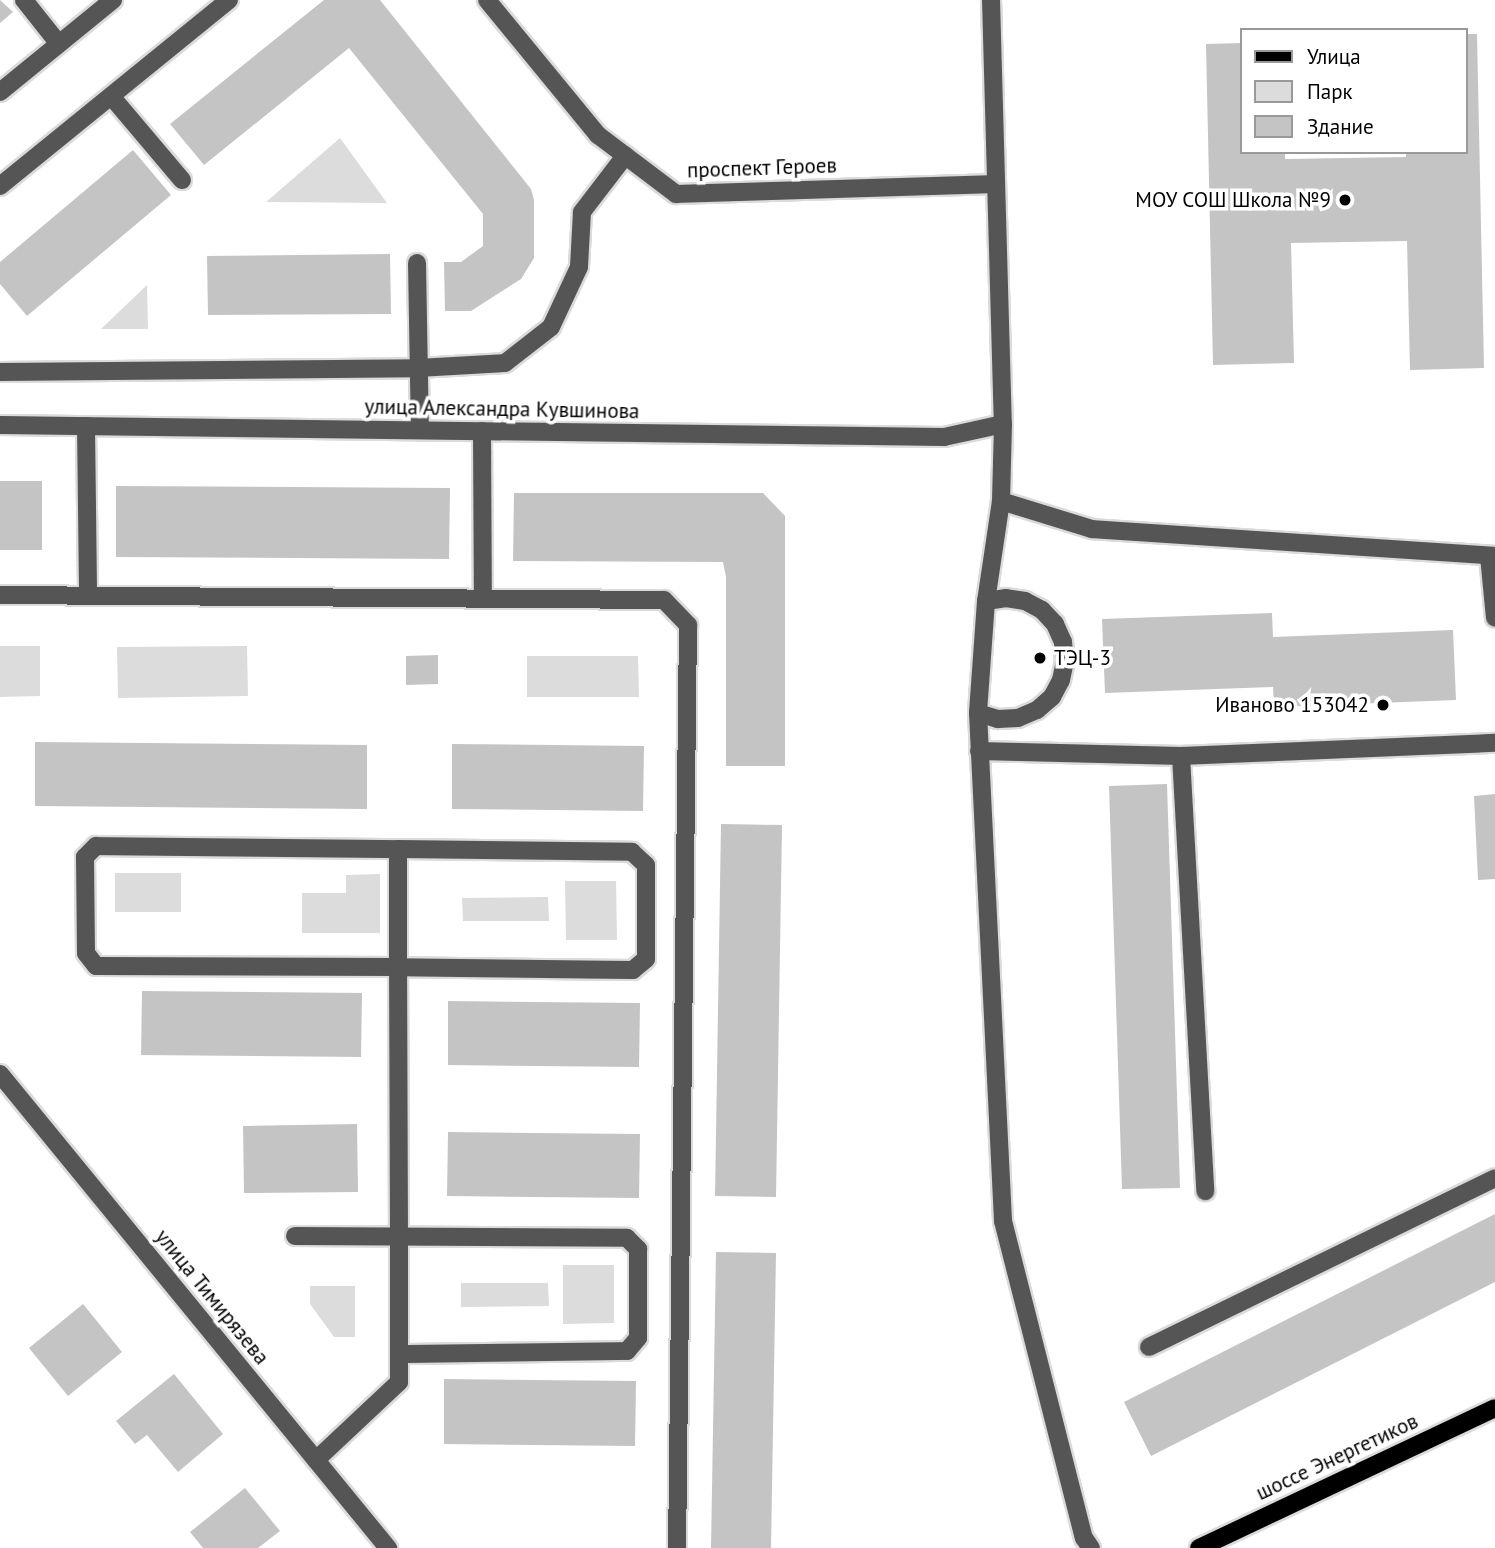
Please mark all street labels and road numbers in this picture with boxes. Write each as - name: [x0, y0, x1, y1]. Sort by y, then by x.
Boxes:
- street label: проспект Героев: [686, 153, 838, 183]
- street label: улица Александра Кувшинова: [364, 394, 640, 424]
- street label: улица Тимирязева: [150, 1224, 274, 1370]
- street label: шоссе Энергетиков: [1252, 1408, 1422, 1506]

